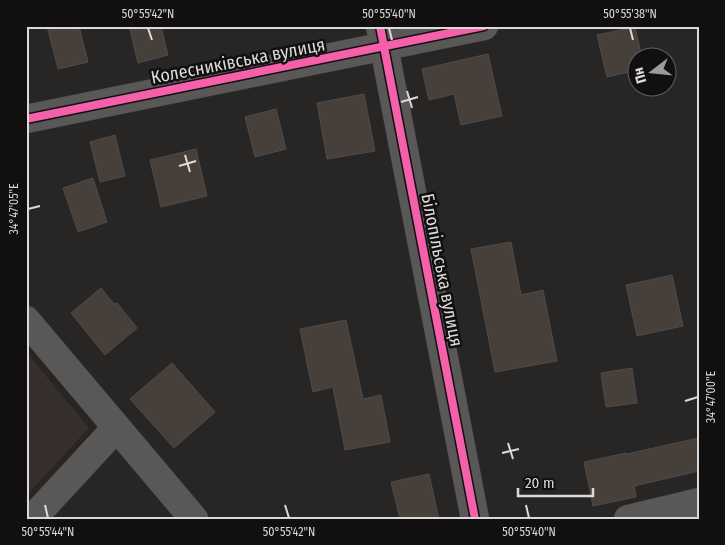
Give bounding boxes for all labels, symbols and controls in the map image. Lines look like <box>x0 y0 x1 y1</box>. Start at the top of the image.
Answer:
text: 50°55'42"N <box>122 7 174 21</box>
text: 50°55'40"N <box>362 7 416 21</box>
text: 50°55'38"N <box>603 7 657 21</box>
street label: Колесниківська вулиця <box>149 33 327 89</box>
north arrow <box>628 48 678 98</box>
text: Пн <box>630 65 650 85</box>
text: 34°47'05"E <box>7 183 21 235</box>
street label: Білопільська вулиця <box>416 192 468 348</box>
text: 34°47'00"E <box>704 371 718 423</box>
scale bar <box>518 465 592 497</box>
text: 20 m <box>525 474 555 492</box>
text: 50°55'44"N <box>22 525 74 539</box>
text: 50°55'42"N <box>263 525 315 539</box>
text: 50°55'40"N <box>502 525 556 539</box>

